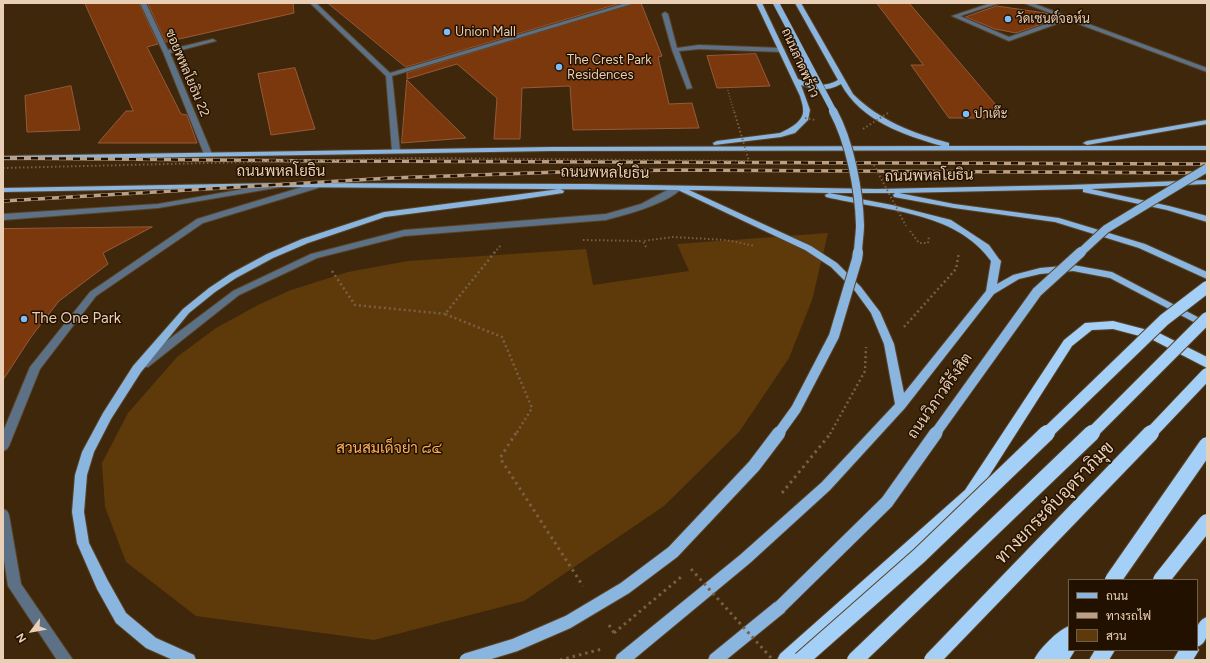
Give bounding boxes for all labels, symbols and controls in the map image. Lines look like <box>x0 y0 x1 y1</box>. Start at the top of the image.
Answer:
place label: วัดเซนต์จอห์น <box>1016 11 1090 27</box>
marker: วัดเซนต์จอห์น <box>1003 14 1013 24</box>
place label: Union Mall <box>455 24 516 40</box>
street label: ถนนลาดพร้าว <box>778 26 822 100</box>
street label: ซอยพหลโยธิน 22 <box>162 27 212 119</box>
marker: Union Mall <box>442 27 452 37</box>
place label: The Crest Park Residences <box>567 52 652 83</box>
marker: The Crest Park Residences <box>554 62 564 72</box>
place label: ปาเต๊ะ <box>974 106 1008 122</box>
marker: ปาเต๊ะ <box>961 109 971 119</box>
street label: ถนนพหลโยธิน <box>237 163 325 181</box>
street label: ถนนพหลโยธิน <box>560 163 650 183</box>
street label: ถนนพหลโยธิน <box>884 166 974 186</box>
place label: The One Park <box>32 310 121 328</box>
marker: The One Park <box>19 314 29 324</box>
street label: ถนนวิภาวดีรังสิต <box>904 350 976 442</box>
street label: ทางยกระดับอุตราภิมุข <box>991 437 1119 569</box>
park label: สวนสมเด็จย่า ๘๔ <box>336 440 442 458</box>
legend <box>1068 579 1198 651</box>
text: ถนน <box>1106 589 1128 603</box>
text: ทางรถไฟ <box>1106 609 1151 623</box>
north arrow <box>12 611 52 651</box>
text: สวน <box>1106 629 1127 643</box>
text: N <box>14 631 29 645</box>

